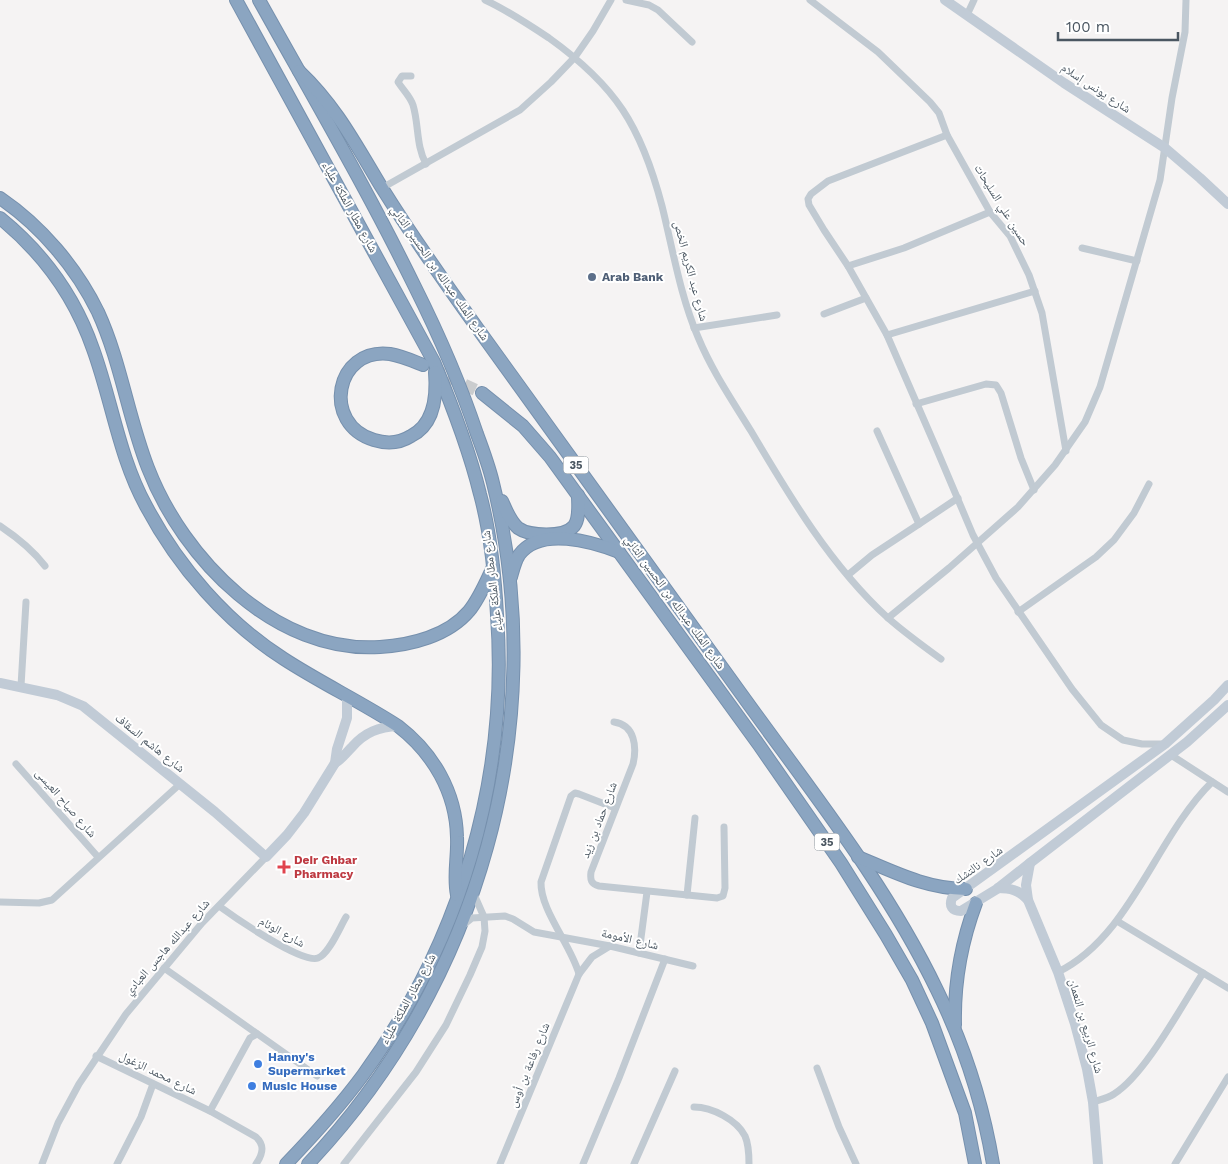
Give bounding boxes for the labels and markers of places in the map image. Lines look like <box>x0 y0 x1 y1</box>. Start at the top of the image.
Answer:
place label: Arab Bank <box>602 270 664 284</box>
marker: Arab Bank <box>586 271 598 283</box>
place label: Deir Ghbar Pharmacy <box>294 853 358 881</box>
marker: Deir Ghbar Pharmacy <box>278 861 290 873</box>
place label: Hanny's Supermarket <box>268 1050 346 1078</box>
marker: Hanny's Supermarket <box>252 1058 264 1070</box>
place label: Music House <box>262 1079 337 1093</box>
marker: Music House <box>246 1080 258 1092</box>

